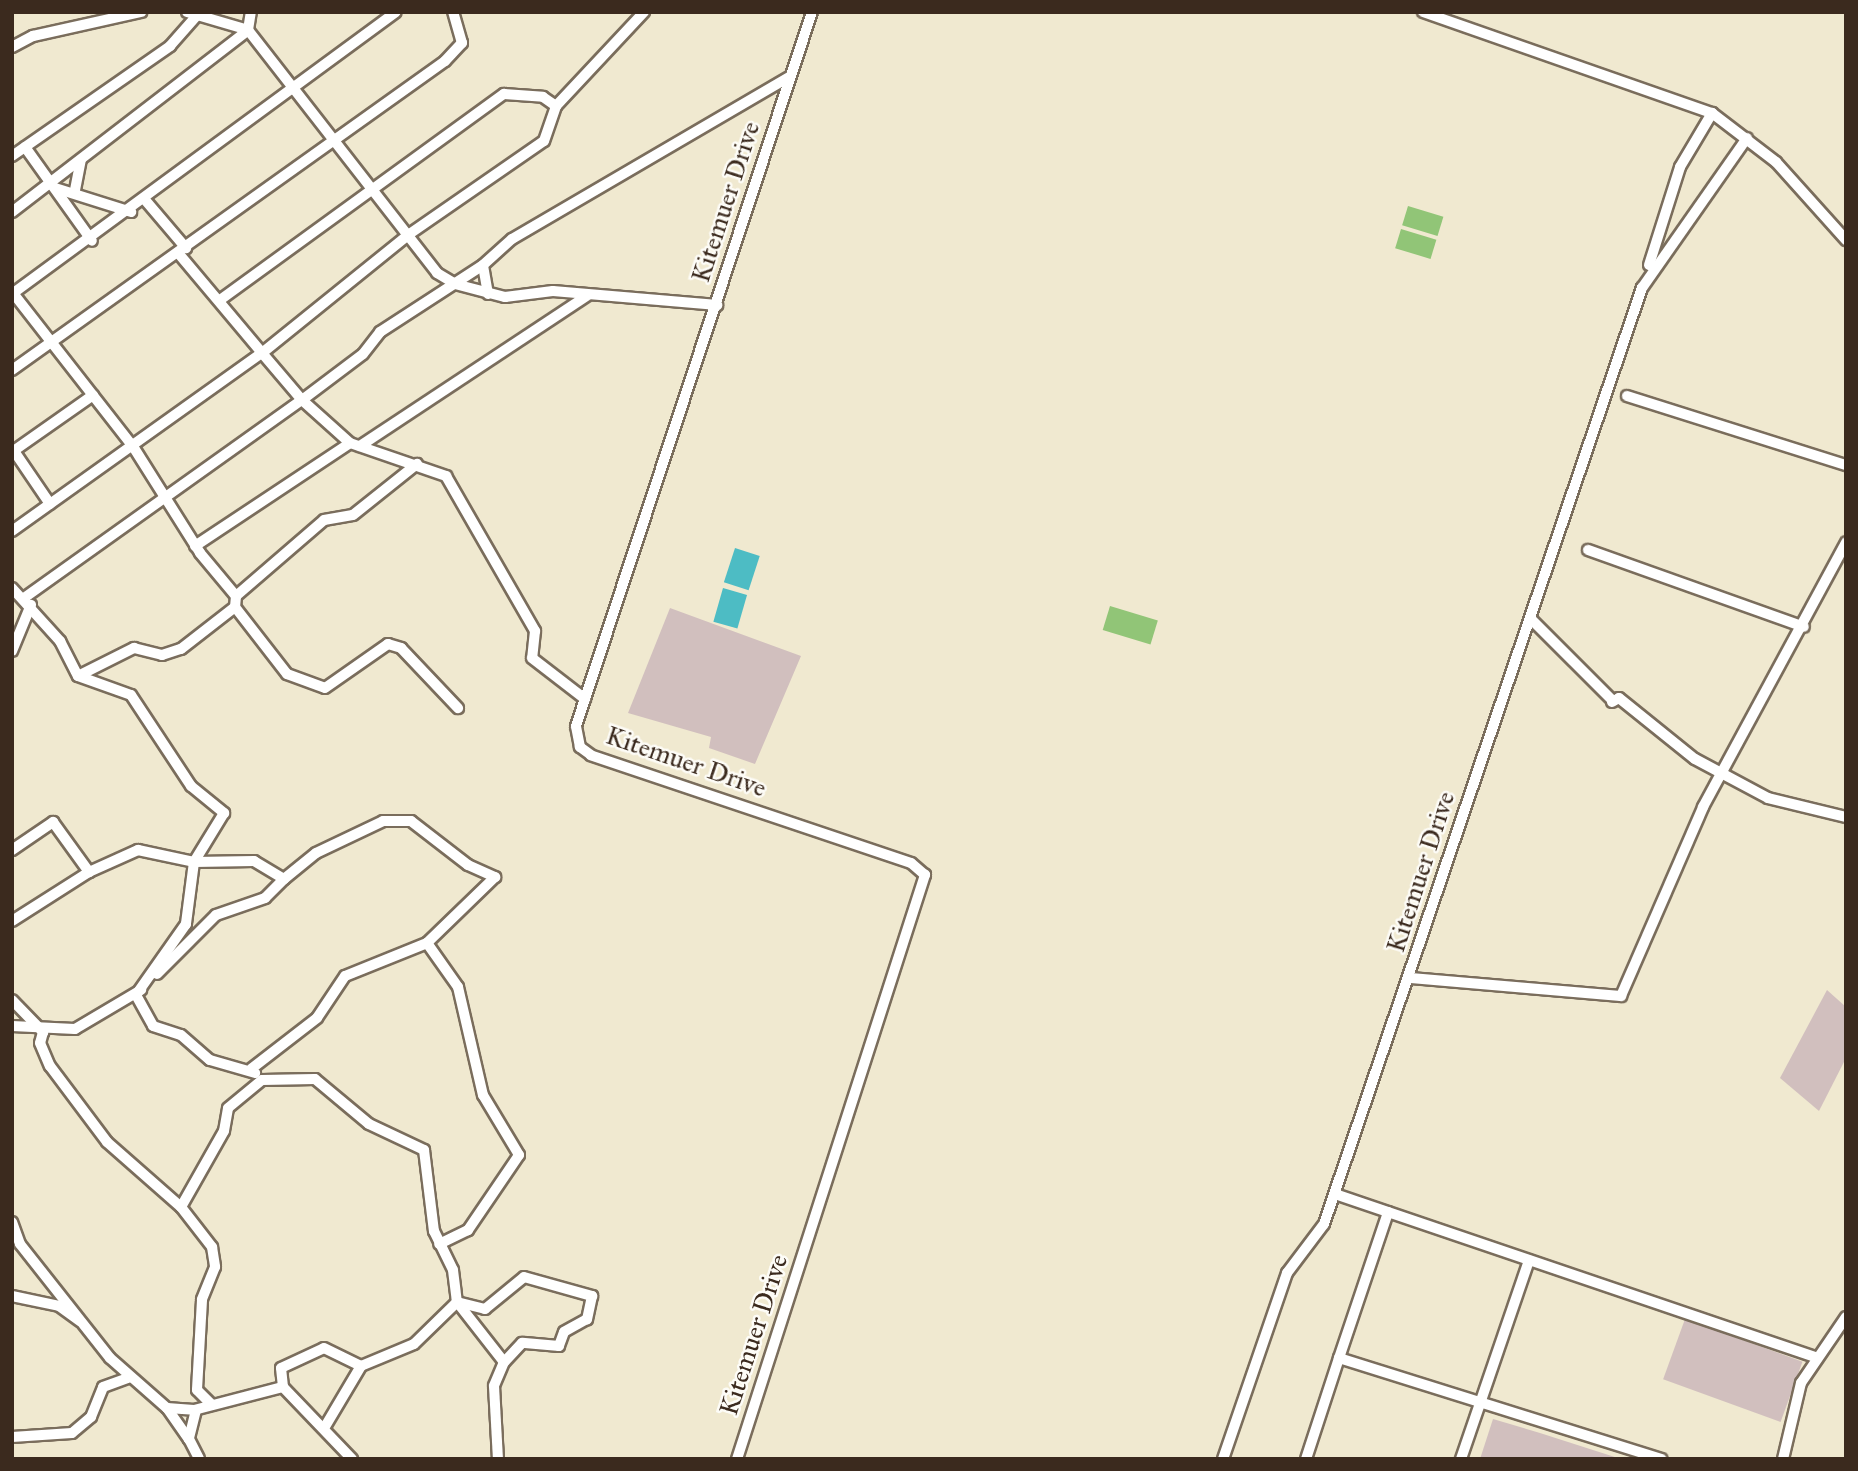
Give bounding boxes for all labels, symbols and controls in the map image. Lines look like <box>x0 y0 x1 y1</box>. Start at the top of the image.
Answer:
street label: Kitemuer Drive <box>685 118 767 286</box>
street label: Kitemuer Drive <box>602 720 770 804</box>
street label: Kitemuer Drive <box>1380 788 1462 956</box>
street label: Kitemuer Drive <box>713 1251 795 1419</box>

